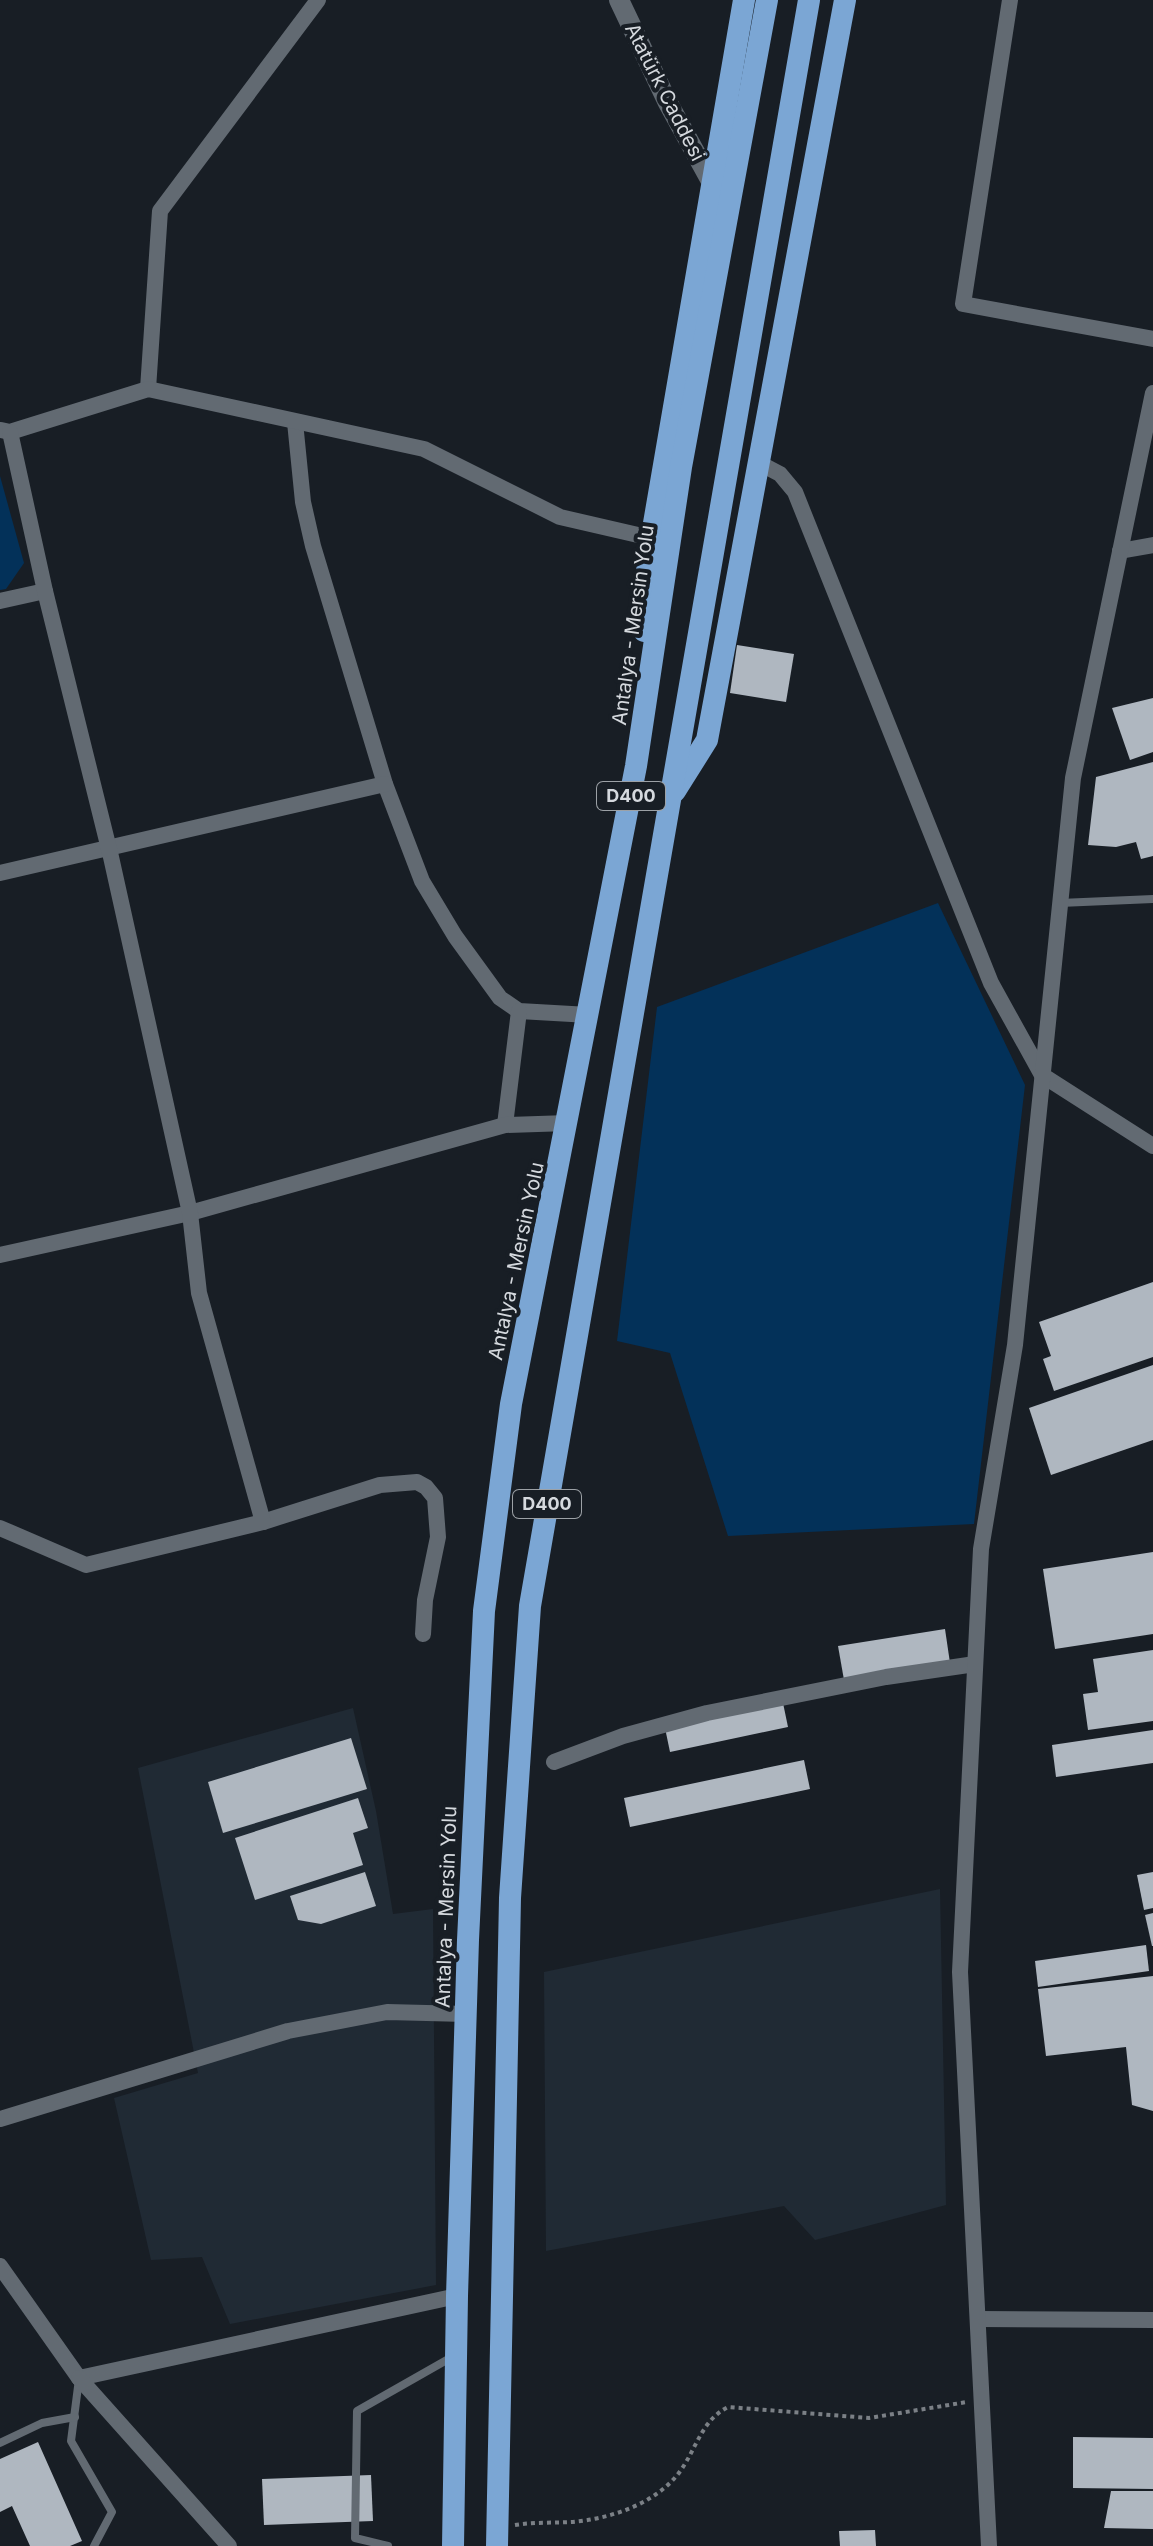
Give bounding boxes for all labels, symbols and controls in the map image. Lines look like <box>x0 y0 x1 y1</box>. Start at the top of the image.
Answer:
street label: Atatürk Caddesi <box>620 19 710 165</box>
street label: Antalya - Mersin Yolu <box>607 523 659 727</box>
road number: D400 <box>597 782 665 810</box>
street label: Antalya - Mersin Yolu <box>483 1160 549 1362</box>
road number: D400 <box>513 1490 581 1518</box>
street label: Antalya - Mersin Yolu <box>430 1806 462 2008</box>

